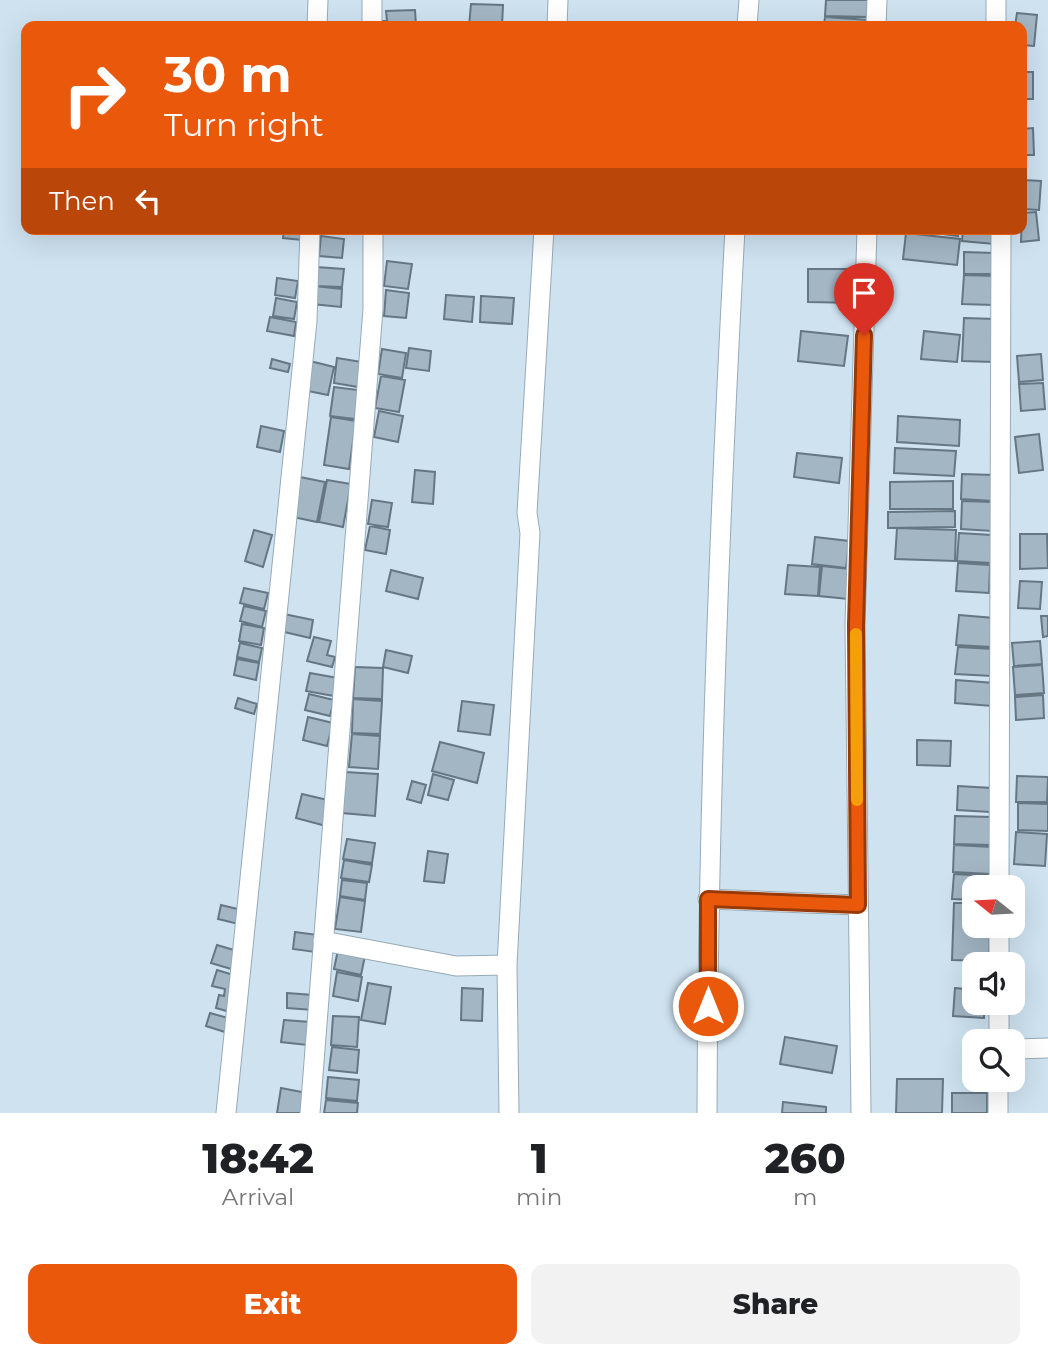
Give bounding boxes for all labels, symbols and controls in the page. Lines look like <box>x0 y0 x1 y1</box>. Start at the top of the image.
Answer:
text: 30 m <box>164 45 292 104</box>
icon: right <box>49 49 140 140</box>
text: Turn right <box>164 105 324 144</box>
icon: left <box>129 182 167 220</box>
text: Then <box>49 185 115 217</box>
pin <box>834 263 894 335</box>
icon: arrive <box>845 274 883 312</box>
north arrow <box>962 875 1026 938</box>
map controls <box>962 875 1025 1092</box>
button: sound <box>962 952 1025 1015</box>
position arrow <box>671 969 745 1043</box>
button: search <box>962 1029 1025 1092</box>
text: 18:42 <box>202 1132 314 1184</box>
text: 1 <box>531 1132 548 1184</box>
text: 260 <box>765 1132 846 1184</box>
text: Arrival <box>222 1183 294 1211</box>
text: min <box>516 1183 562 1211</box>
text: m <box>793 1183 817 1211</box>
button: Exit <box>28 1264 517 1344</box>
button: Share <box>531 1264 1020 1344</box>

